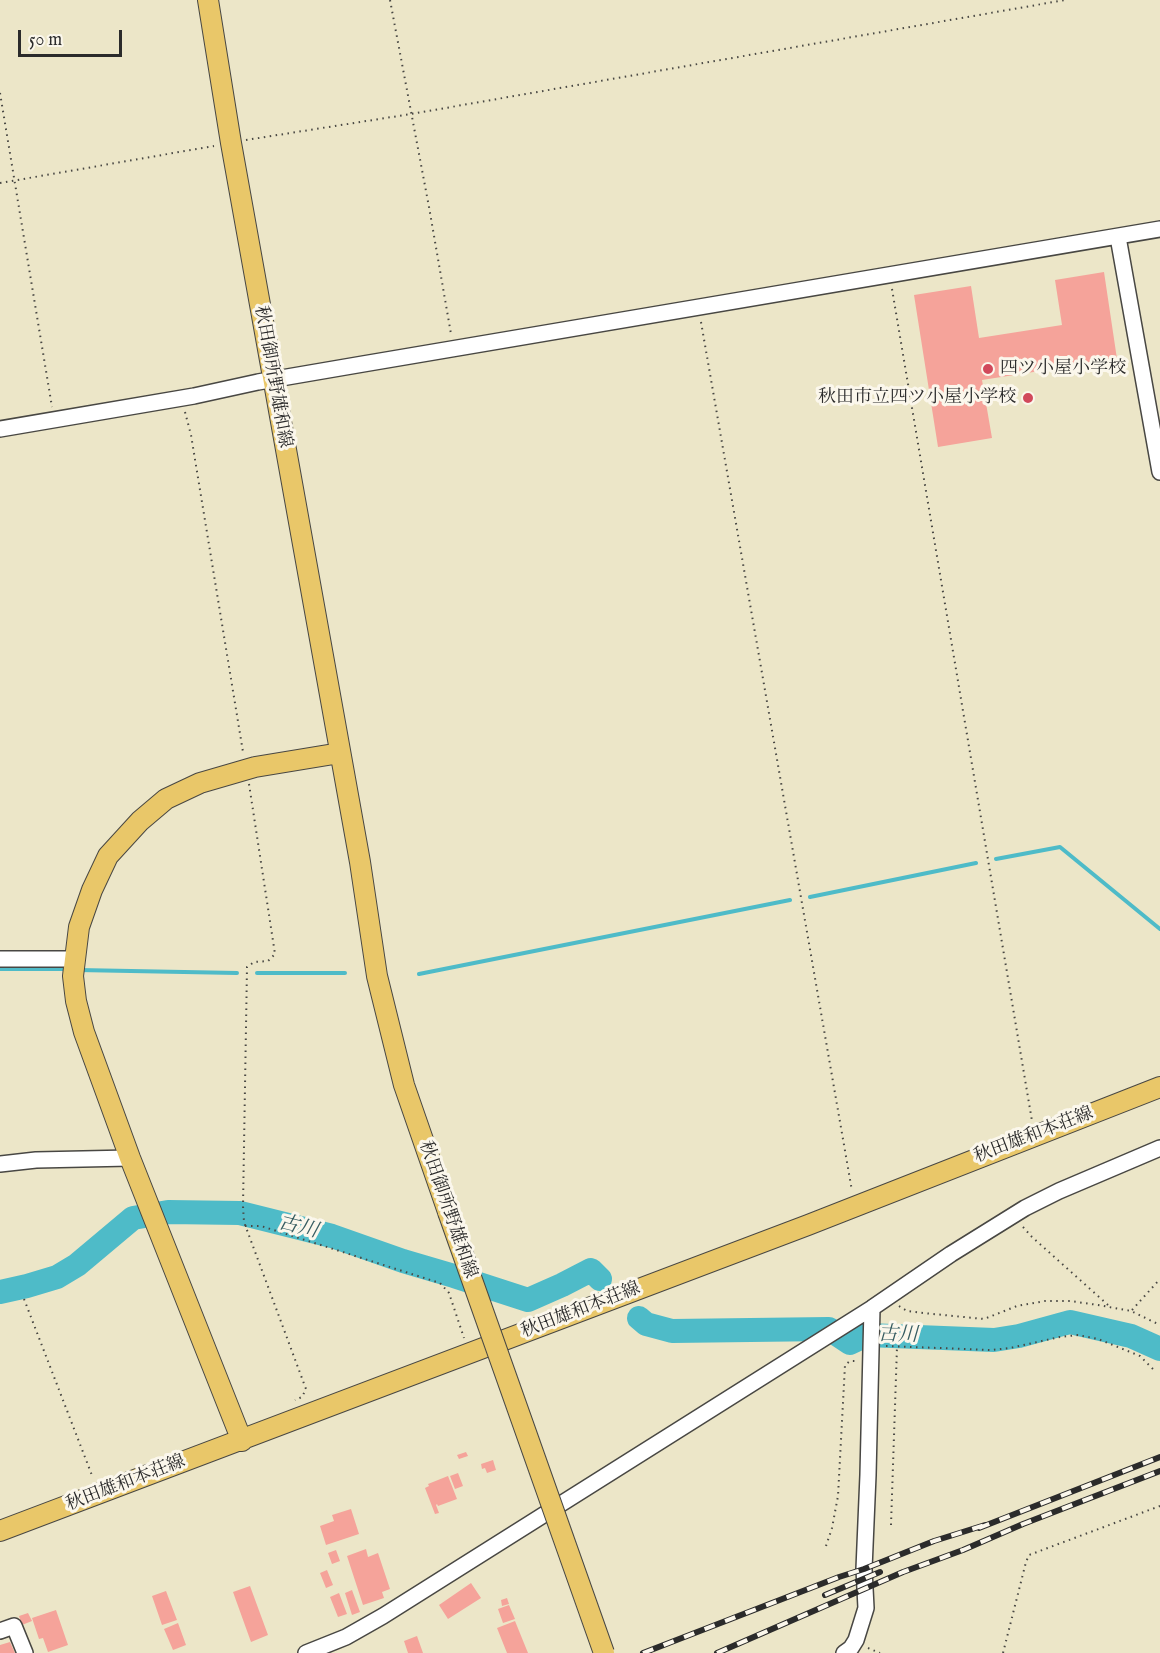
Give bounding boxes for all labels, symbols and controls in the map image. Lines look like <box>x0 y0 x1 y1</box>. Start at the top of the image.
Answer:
scale bar <box>21 18 124 56</box>
text: 50 m <box>29 29 62 52</box>
street label: 秋田御所野雄和線 <box>249 304 295 450</box>
place label: 四ツ小屋小学校 <box>1000 358 1126 380</box>
marker: 四ツ小屋小学校 <box>981 362 995 376</box>
place label: 秋田市立四ツ小屋小学校 <box>818 387 1016 409</box>
marker: 秋田市立四ツ小屋小学校 <box>1021 391 1035 405</box>
street label: 秋田雄和本荘線 <box>971 1103 1097 1169</box>
street label: 秋田御所野雄和線 <box>413 1138 481 1282</box>
water label: 古川 <box>276 1212 320 1244</box>
street label: 秋田雄和本荘線 <box>518 1278 644 1344</box>
water label: 古川 <box>878 1323 918 1349</box>
street label: 秋田雄和本荘線 <box>63 1451 189 1517</box>

